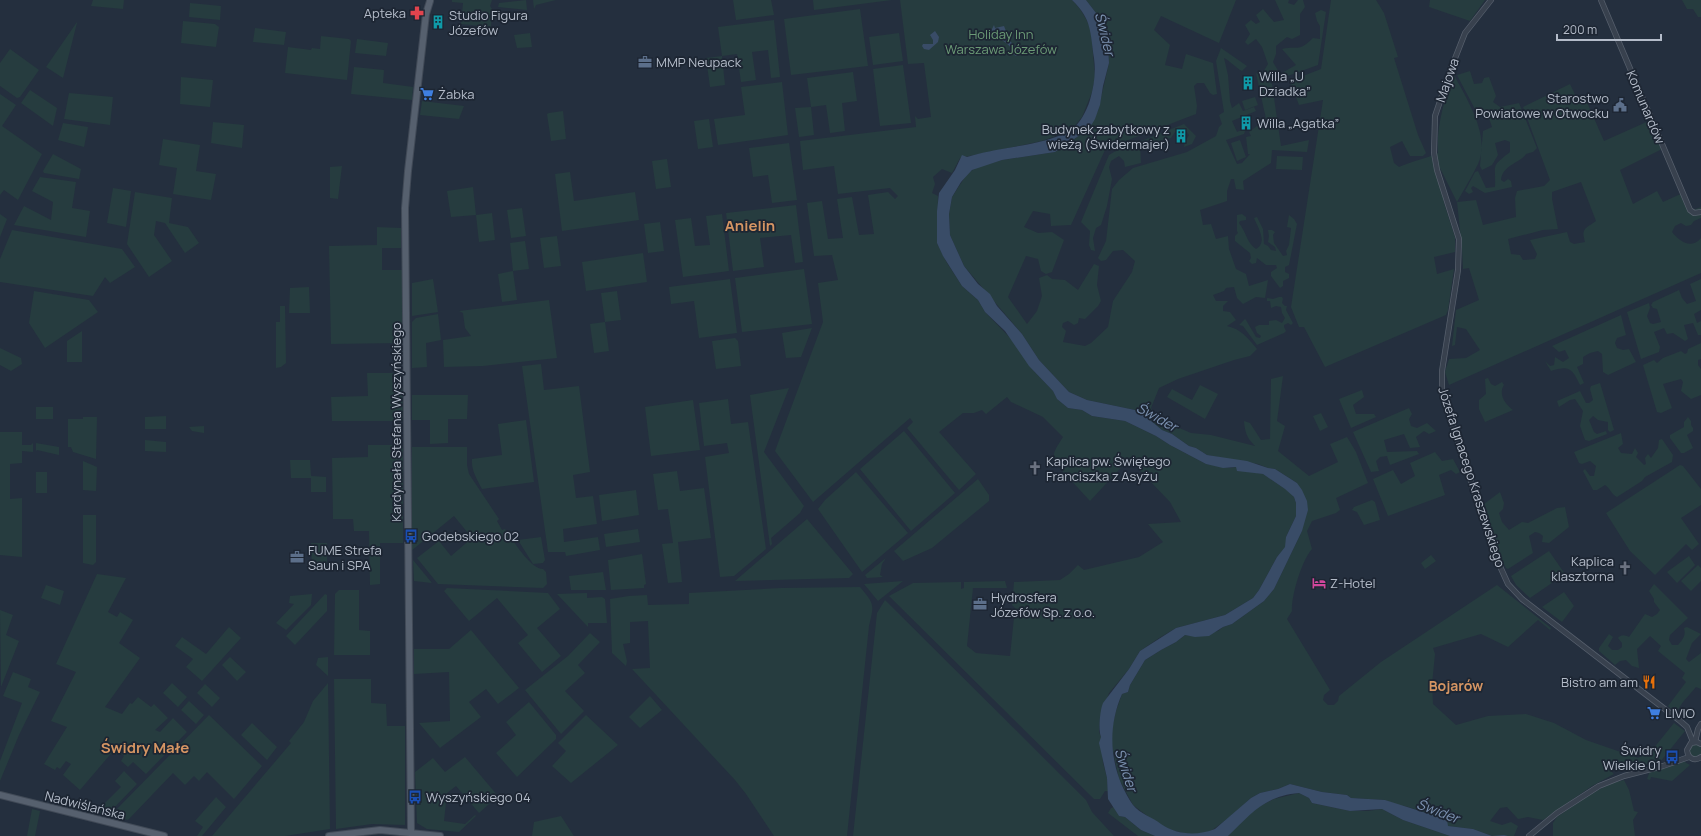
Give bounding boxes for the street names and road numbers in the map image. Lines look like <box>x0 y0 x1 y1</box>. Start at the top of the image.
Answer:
street label: Majowa <box>1431 55 1463 105</box>
street label: Komunardów <box>1622 67 1670 147</box>
street label: Kardynała Stefana Wyszyńskiego <box>387 322 405 522</box>
street label: Józefa Ignacego Kraszewskiego <box>1434 384 1510 570</box>
street label: Nadwiślańska <box>43 786 127 824</box>

